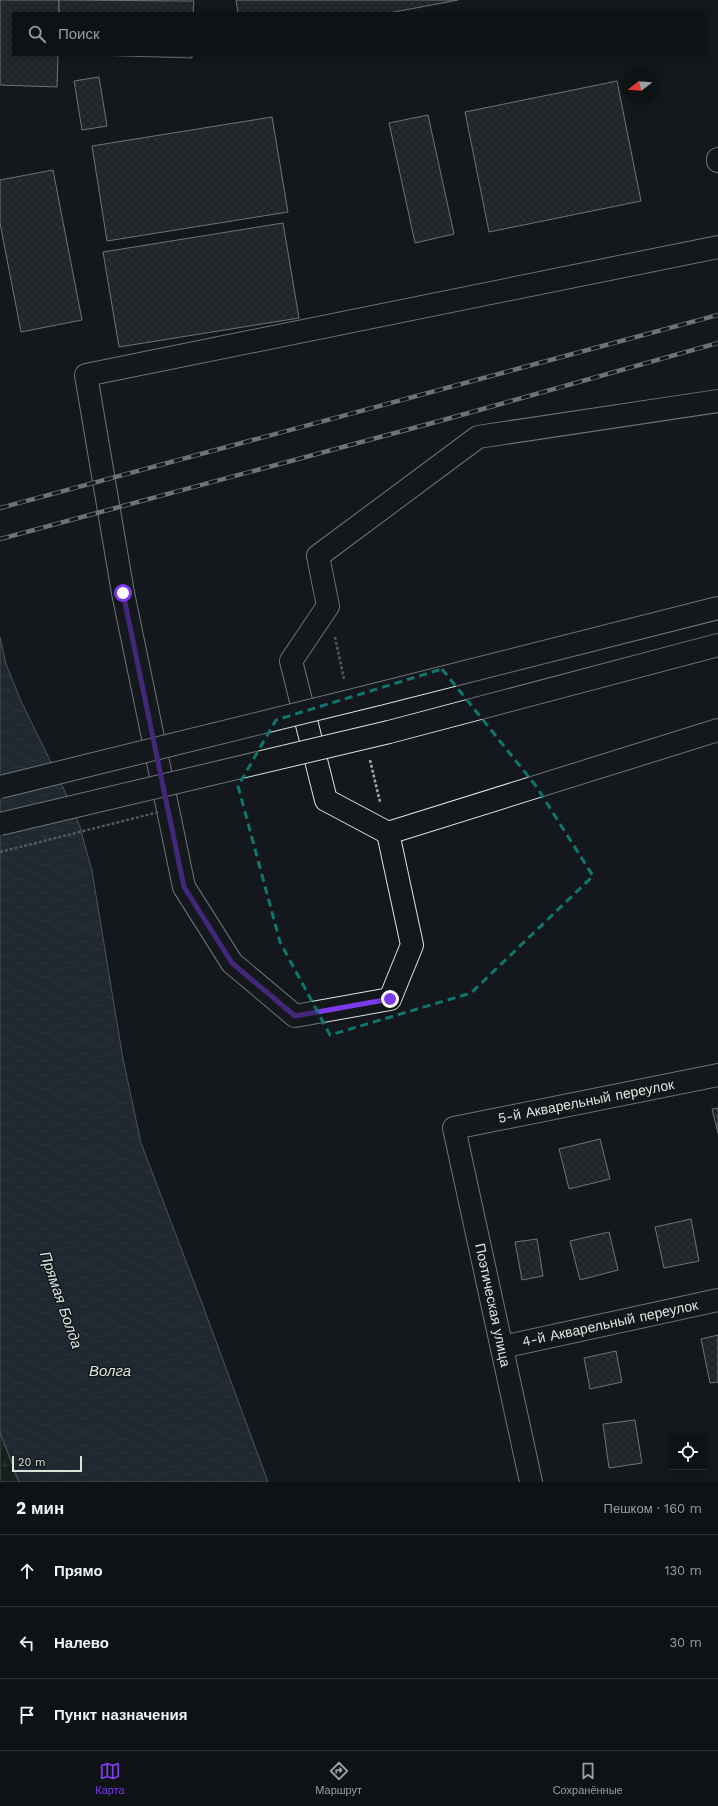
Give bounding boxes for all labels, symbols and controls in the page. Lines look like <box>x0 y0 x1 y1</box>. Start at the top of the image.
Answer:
search box <box>12 12 706 56</box>
icon: search <box>26 23 48 45</box>
text: Поиск <box>58 25 100 43</box>
north arrow <box>622 68 658 104</box>
route start <box>114 584 132 602</box>
route end <box>381 990 399 1008</box>
street label: 5-й Акварельный переулок <box>497 1076 676 1126</box>
street label: Поэтическая улица <box>472 1242 514 1369</box>
water label: Прямая Болда <box>36 1249 86 1351</box>
street label: 4-й Акварельный переулок <box>521 1296 700 1349</box>
water label: Волга <box>89 1362 131 1380</box>
map controls <box>670 1434 706 1470</box>
button: locate <box>670 1434 706 1470</box>
scale bar <box>12 1454 82 1473</box>
text: 20 m <box>18 1456 46 1469</box>
text: 2 мин <box>16 1498 64 1518</box>
text: Пешком · 160 m <box>604 1501 702 1516</box>
icon: ahead <box>16 1560 38 1582</box>
text: Прямо <box>54 1562 103 1580</box>
text: 130 m <box>664 1563 702 1578</box>
icon: left <box>16 1632 38 1654</box>
text: Налево <box>54 1634 109 1652</box>
text: 30 m <box>670 1635 702 1650</box>
icon: arrive <box>16 1704 38 1726</box>
text: Пункт назначения <box>54 1706 187 1724</box>
tab: Карта <box>95 1760 125 1797</box>
tab: Маршрут <box>315 1760 362 1797</box>
tab: Сохранённые <box>553 1760 623 1797</box>

